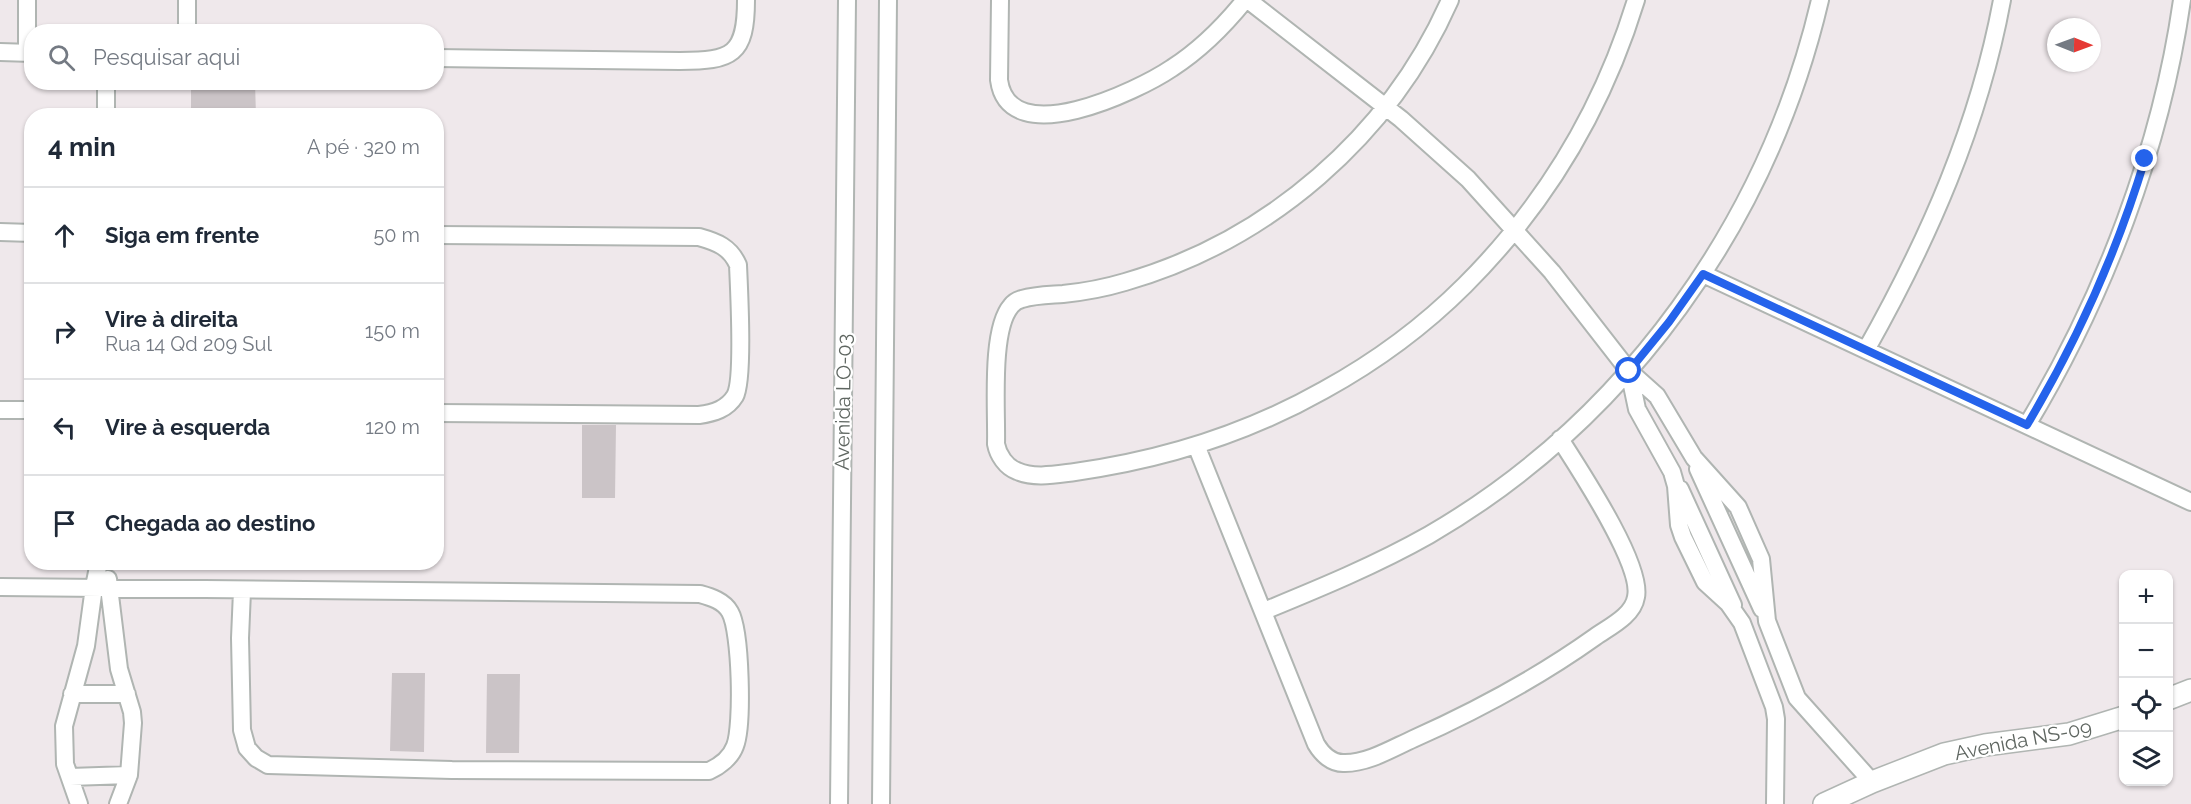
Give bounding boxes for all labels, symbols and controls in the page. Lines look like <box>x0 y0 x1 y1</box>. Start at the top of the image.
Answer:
north arrow <box>2047 18 2101 72</box>
search box <box>24 24 444 90</box>
icon: search <box>45 41 78 74</box>
text: Pesquisar aqui <box>93 44 240 70</box>
text: 4 min <box>48 132 116 162</box>
text: A pé · 320 m <box>307 135 420 159</box>
route end <box>2131 145 2157 171</box>
icon: ahead <box>48 219 81 252</box>
text: Siga em frente <box>105 222 259 248</box>
text: 50 m <box>373 223 420 247</box>
text: Vire à direita <box>105 306 238 332</box>
icon: right <box>48 315 81 348</box>
text: 150 m <box>365 319 420 343</box>
text: Rua 14 Qd 209 Sul <box>105 332 272 356</box>
street label: Avenida LO-03 <box>830 333 856 471</box>
route start <box>1615 357 1641 383</box>
icon: left <box>48 411 81 444</box>
text: Vire à esquerda <box>105 414 270 440</box>
text: 120 m <box>365 415 420 439</box>
icon: arrive <box>48 507 81 540</box>
text: Chegada ao destino <box>105 510 315 536</box>
map controls <box>2119 570 2173 786</box>
button: + <box>2119 570 2173 624</box>
button: − <box>2119 624 2173 678</box>
button: locate <box>2119 678 2173 732</box>
street label: Avenida NS-09 <box>1952 715 2094 765</box>
button: layers <box>2119 732 2173 786</box>

